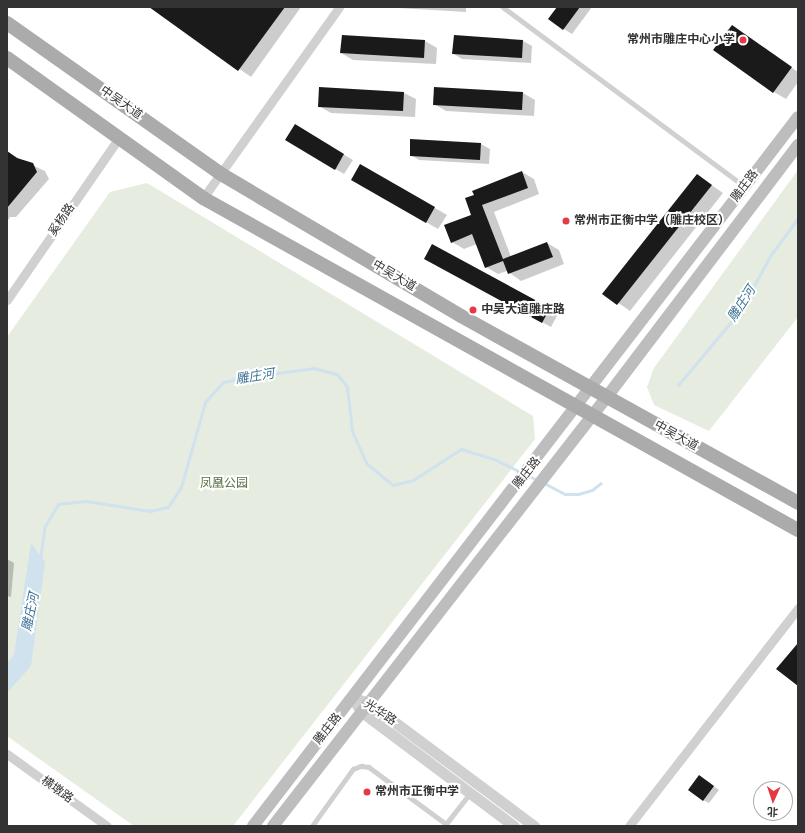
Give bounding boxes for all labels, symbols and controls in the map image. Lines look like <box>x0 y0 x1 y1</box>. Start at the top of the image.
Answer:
place label: 常州市雕庄中心小学 <box>627 33 735 47</box>
marker: 常州市雕庄中心小学 <box>738 35 748 45</box>
street label: 中吴大道 <box>97 83 145 123</box>
street label: 雕庄路 <box>728 167 762 205</box>
street label: 奚杨路 <box>46 201 78 239</box>
place label: 常州市正衡中学（雕庄校区） <box>574 214 730 228</box>
marker: 常州市正衡中学（雕庄校区） <box>561 216 571 226</box>
street label: 中吴大道 <box>370 257 418 295</box>
water label: 雕庄河 <box>725 283 759 325</box>
place label: 中吴大道雕庄路 <box>481 303 565 317</box>
marker: 中吴大道雕庄路 <box>468 305 478 315</box>
water label: 雕庄河 <box>235 366 275 388</box>
street label: 中吴大道 <box>652 418 700 454</box>
street label: 雕庄路 <box>510 454 544 492</box>
park label: 凤凰公园 <box>200 477 248 491</box>
water label: 雕庄河 <box>19 591 43 633</box>
street label: 光华路 <box>361 697 399 729</box>
street label: 雕庄路 <box>311 710 345 748</box>
street label: 横墩路 <box>38 774 76 806</box>
north arrow <box>753 781 793 821</box>
place label: 常州市正衡中学 <box>375 785 459 799</box>
marker: 常州市正衡中学 <box>362 787 372 797</box>
text: 北 <box>767 805 778 819</box>

